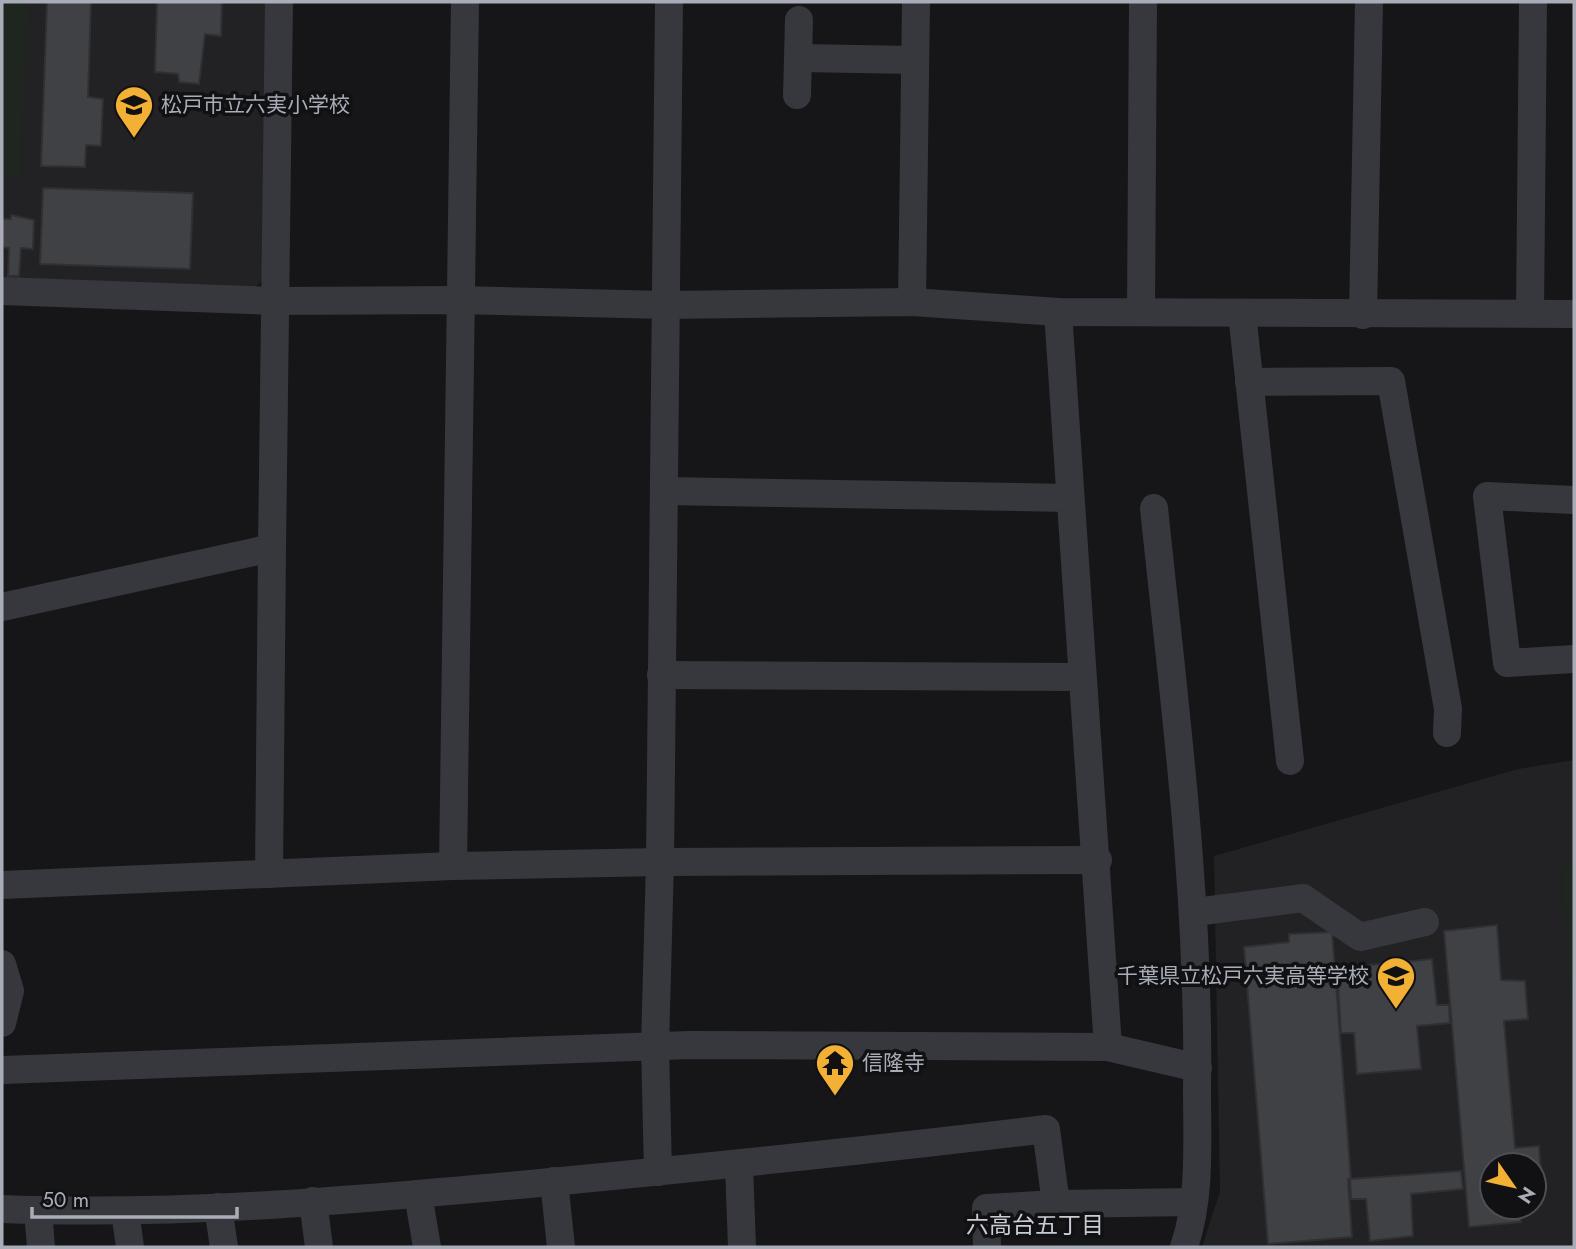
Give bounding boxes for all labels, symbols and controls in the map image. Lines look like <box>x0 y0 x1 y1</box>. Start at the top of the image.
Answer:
school or university icon: 松戸市立六実小学校 <box>113 84 155 139</box>
place label: 松戸市立六実小学校 <box>161 90 350 120</box>
school or university icon: 千葉県立松戸六実高等学校 <box>1375 955 1417 1010</box>
place label: 千葉県立松戸六実高等学校 <box>1117 961 1369 991</box>
temple icon: 信隆寺 <box>814 1042 856 1097</box>
place label: 信隆寺 <box>862 1048 925 1078</box>
north arrow <box>1478 1151 1548 1221</box>
scale bar <box>32 1176 236 1220</box>
text: N <box>1511 1181 1542 1209</box>
text: 50 m <box>42 1185 89 1215</box>
district label: 六高台五丁目 <box>966 1208 1104 1242</box>

